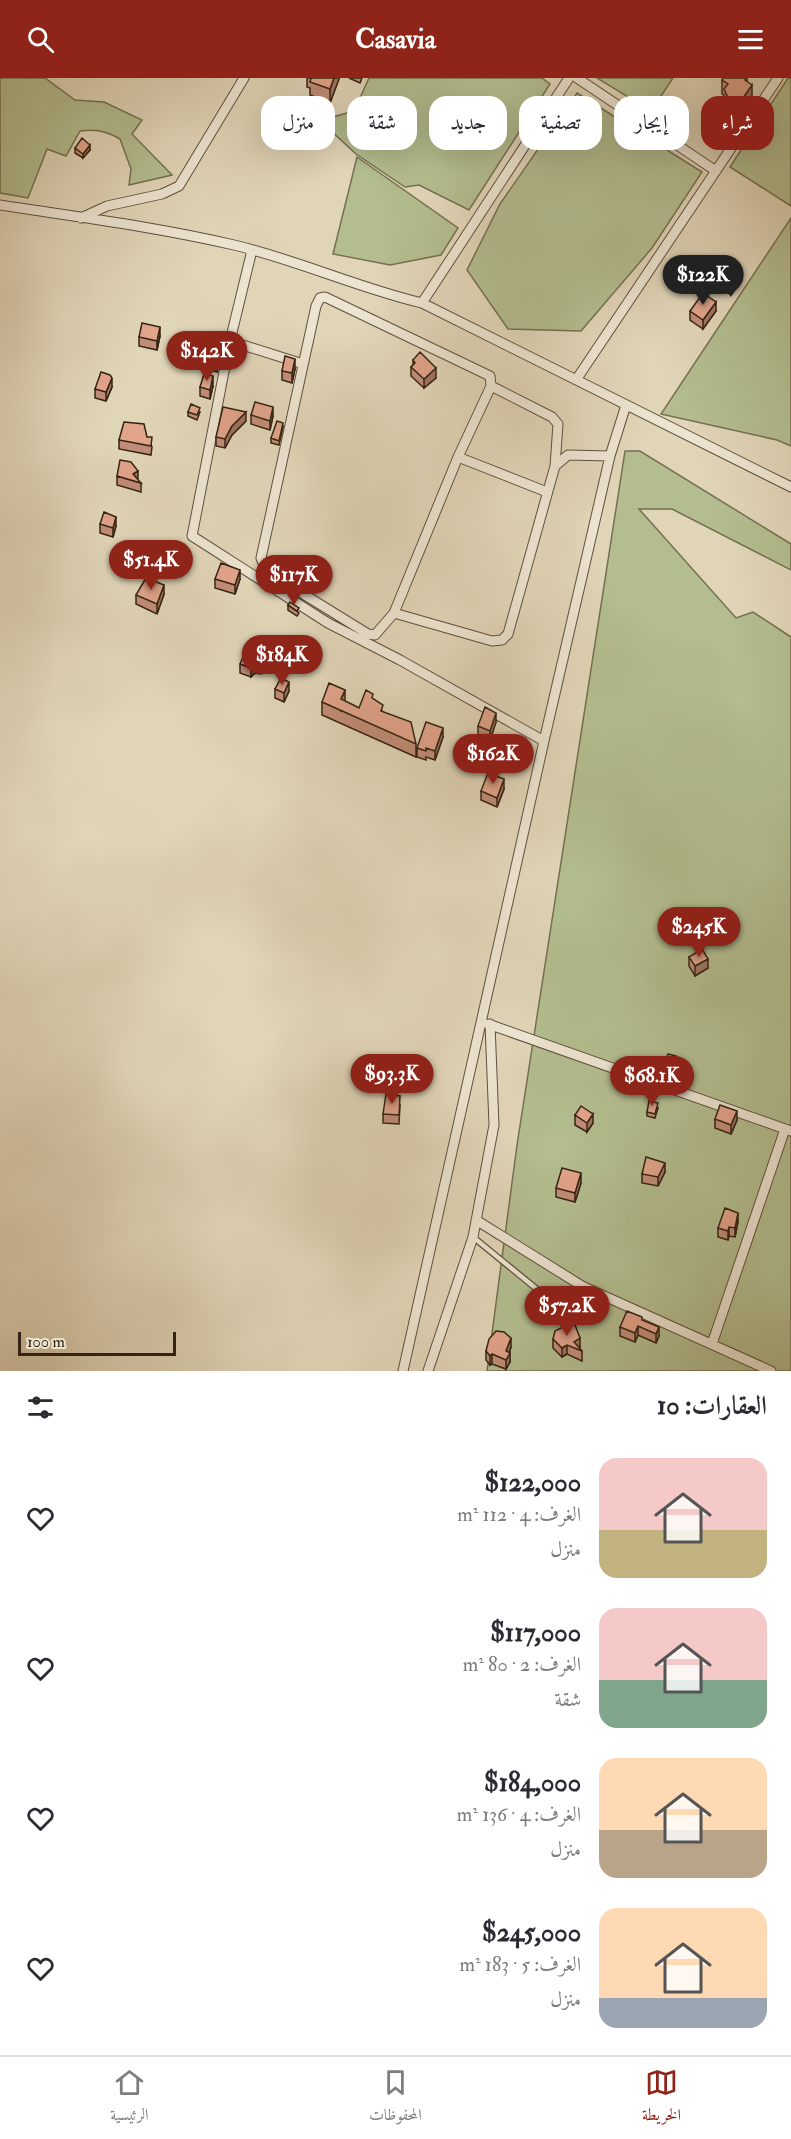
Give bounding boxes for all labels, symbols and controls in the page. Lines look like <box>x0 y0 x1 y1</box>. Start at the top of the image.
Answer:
icon: search <box>24 23 57 56</box>
text: Casavia <box>355 23 436 56</box>
icon: menu <box>734 23 767 56</box>
chip: منزل <box>261 96 335 150</box>
chip: شقة <box>347 96 417 150</box>
chip: جديد <box>429 96 507 150</box>
chip: تصفية <box>519 96 602 150</box>
chip: إيجار <box>614 96 689 150</box>
chip: شراء <box>701 96 774 150</box>
pin: $122K <box>661 255 745 306</box>
text: $122K <box>677 262 729 287</box>
pin: $142K <box>165 331 249 382</box>
text: $142K <box>180 338 234 363</box>
pin: $51.4K <box>102 540 200 591</box>
text: $51.4K <box>123 547 179 572</box>
pin: $117K <box>252 555 336 606</box>
text: $117K <box>270 562 318 587</box>
pin: $184K <box>240 635 324 686</box>
text: $184K <box>256 642 308 667</box>
pin: $162K <box>451 734 535 785</box>
text: $162K <box>467 741 519 766</box>
pin: $245K <box>657 907 741 958</box>
text: $245K <box>671 914 727 939</box>
pin: $93.3K <box>343 1054 441 1105</box>
pin: $68.1K <box>603 1056 701 1107</box>
text: $93.3K <box>365 1061 419 1086</box>
text: $68.1K <box>624 1063 680 1088</box>
pin: $57.2K <box>518 1286 616 1337</box>
text: $57.2K <box>539 1293 595 1318</box>
scale bar <box>18 1329 176 1356</box>
text: 100 m <box>27 1332 65 1352</box>
text: العقارات: 10 <box>657 1390 767 1422</box>
icon: filters <box>24 1391 57 1424</box>
text: $122,000 <box>484 1467 581 1499</box>
icon: home <box>647 1482 719 1554</box>
icon: heart <box>24 1502 57 1535</box>
text: الغرف: 4 · 112 m² <box>457 1502 581 1527</box>
text: منزل <box>550 1537 581 1562</box>
text: $117,000 <box>490 1617 581 1649</box>
icon: home <box>647 1632 719 1704</box>
icon: heart <box>24 1652 57 1685</box>
text: الغرف: 2 · 80 m² <box>463 1652 581 1677</box>
text: شقة <box>555 1687 581 1712</box>
text: $184,000 <box>484 1767 581 1799</box>
icon: home <box>647 1782 719 1854</box>
icon: heart <box>24 1802 57 1835</box>
text: الغرف: 4 · 136 m² <box>457 1802 581 1827</box>
text: منزل <box>550 1837 581 1862</box>
text: $245,000 <box>482 1917 581 1949</box>
icon: home <box>647 1932 719 2004</box>
icon: heart <box>24 1952 57 1985</box>
text: الغرف: 5 · 183 m² <box>459 1952 581 1977</box>
text: منزل <box>550 1987 581 2012</box>
tab: الرئيسية <box>110 2066 149 2130</box>
tab: المحفوظات <box>369 2066 422 2130</box>
tab: الخريطة <box>642 2066 681 2130</box>

